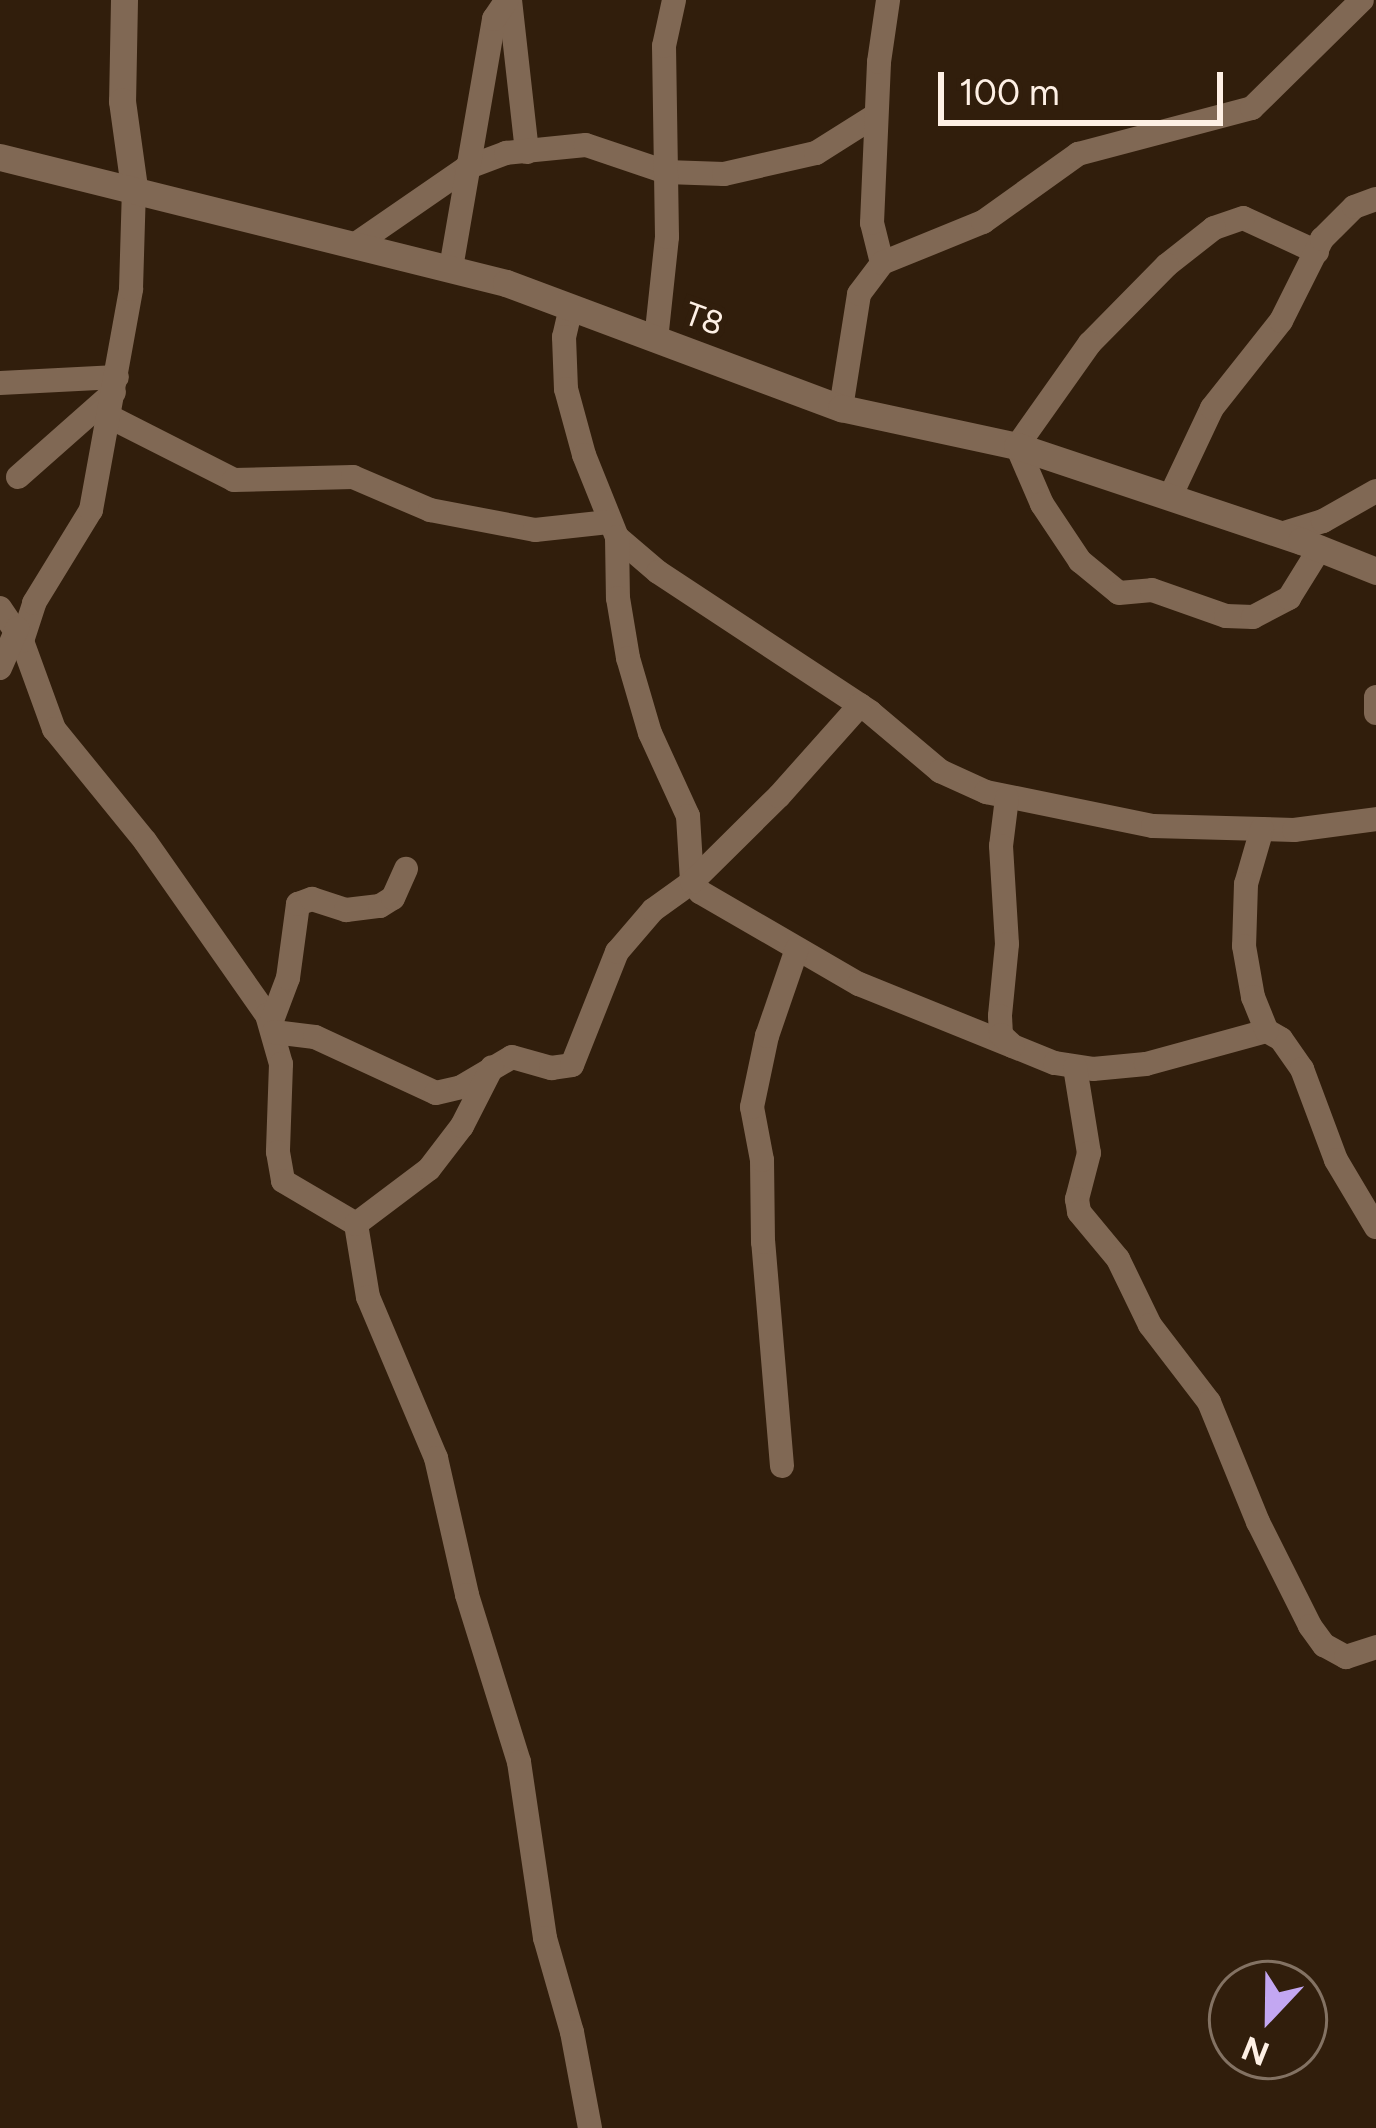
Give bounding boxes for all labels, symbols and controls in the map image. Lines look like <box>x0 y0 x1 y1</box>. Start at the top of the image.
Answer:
scale bar <box>944 48 1229 122</box>
text: 100 m <box>959 71 1060 114</box>
street label: T8 <box>679 294 729 344</box>
north arrow <box>1208 1960 1328 2080</box>
text: N <box>1236 2028 1275 2074</box>

